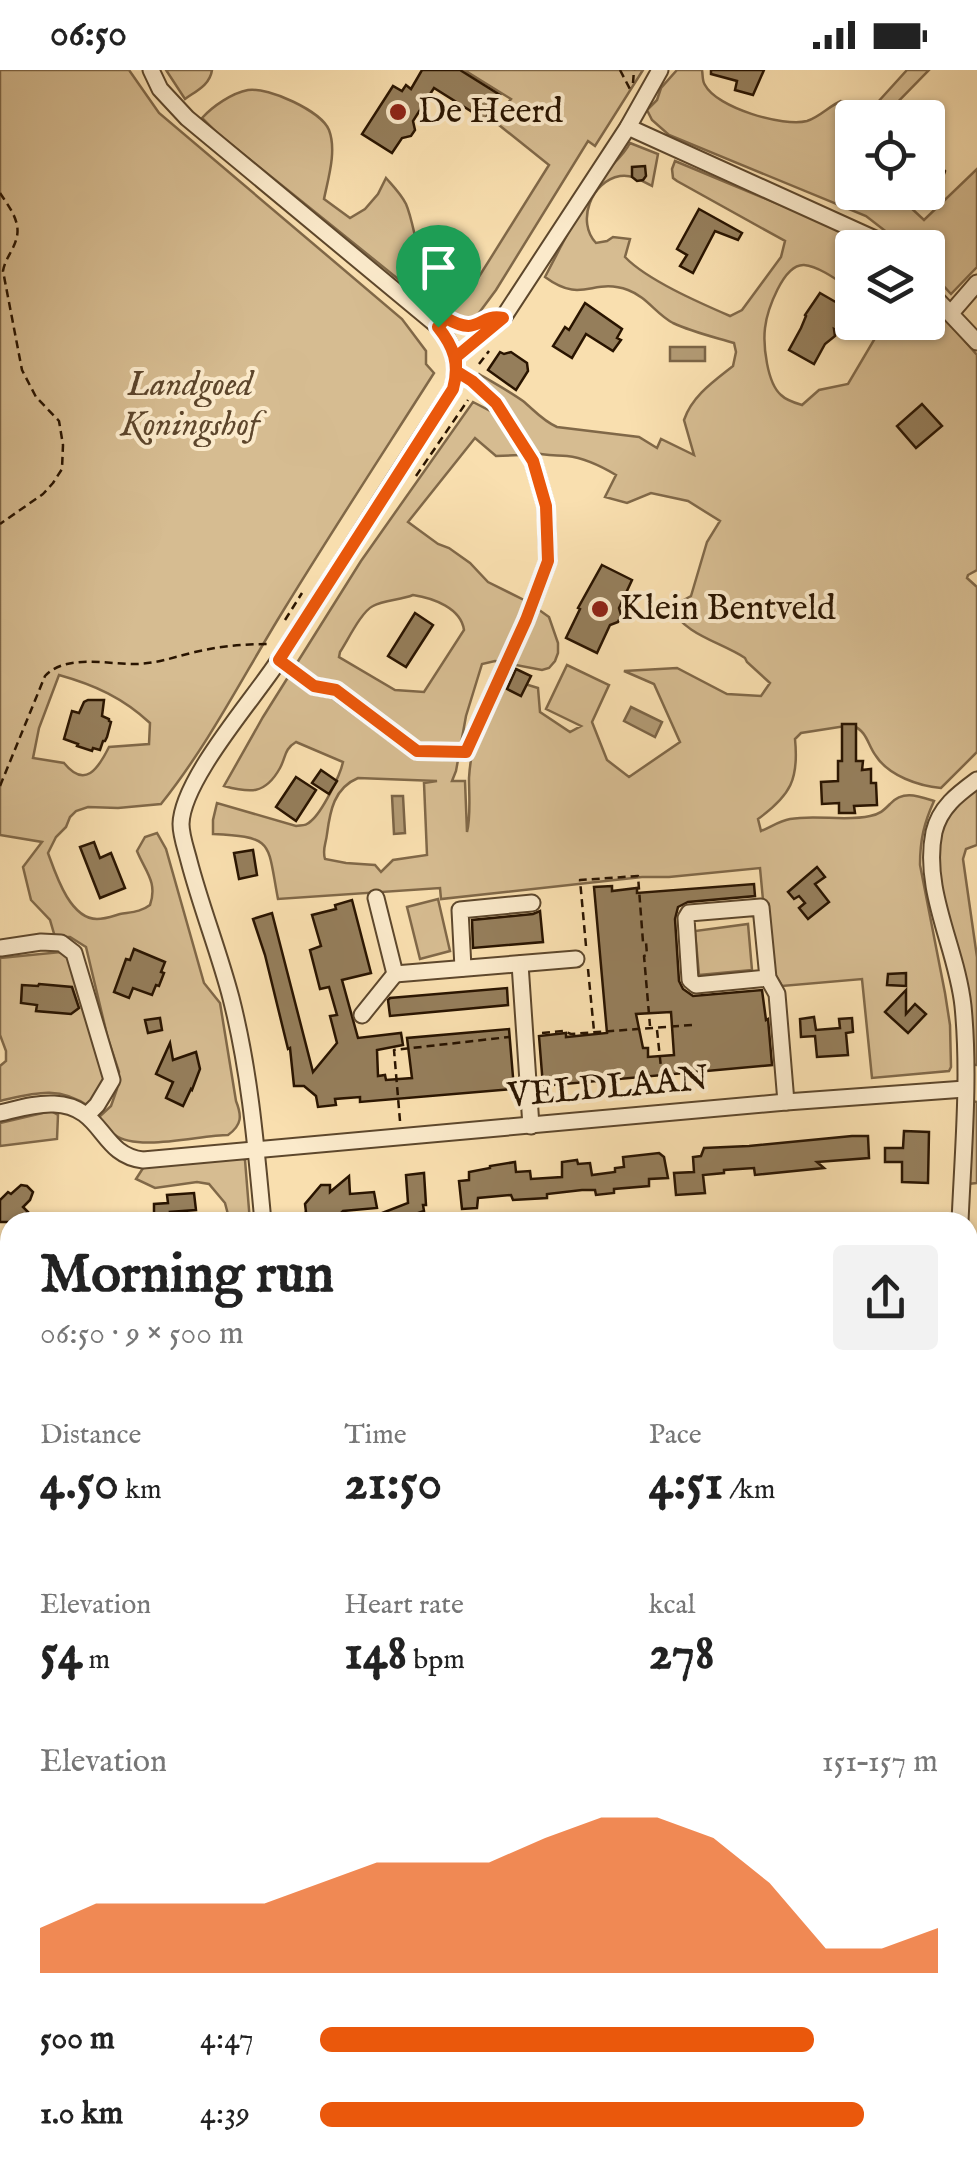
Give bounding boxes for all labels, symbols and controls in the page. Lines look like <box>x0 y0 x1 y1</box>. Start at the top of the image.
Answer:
text: 06:50 <box>50 11 127 59</box>
place label: De Heerd <box>418 90 563 135</box>
map controls <box>835 100 945 340</box>
button: locate <box>835 100 945 210</box>
marker: De Heerd <box>387 101 409 123</box>
pin <box>396 225 481 328</box>
button: layers <box>835 230 945 340</box>
icon: arrive <box>411 240 466 295</box>
park label: Landgoed Koningshof <box>118 363 267 448</box>
place label: Klein Bentveld <box>620 587 836 632</box>
marker: Klein Bentveld <box>589 598 611 620</box>
street label: VELDLAAN <box>504 1057 711 1119</box>
text: Morning run <box>40 1241 334 1311</box>
button: share <box>833 1245 938 1350</box>
text: 06:50 · 9 × 500 m <box>40 1314 244 1355</box>
text: Distance <box>40 1418 141 1453</box>
text: Time <box>344 1418 407 1453</box>
text: Pace <box>649 1418 702 1453</box>
text: 4.50 <box>40 1453 119 1516</box>
text: 21:50 <box>344 1453 442 1516</box>
text: 4:51 <box>649 1453 723 1516</box>
text: km <box>119 1473 162 1508</box>
text: /km <box>723 1473 775 1508</box>
text: Elevation <box>40 1588 151 1623</box>
text: Heart rate <box>344 1588 464 1623</box>
text: kcal <box>649 1588 695 1623</box>
text: 54 <box>40 1623 82 1686</box>
text: 148 <box>344 1623 407 1686</box>
text: 278 <box>649 1623 715 1686</box>
text: m <box>82 1643 110 1678</box>
text: bpm <box>407 1643 465 1678</box>
text: Elevation <box>40 1742 167 1783</box>
text: 151–157 m <box>822 1742 938 1783</box>
text: 500 m <box>40 2019 115 2060</box>
text: 4:47 <box>200 2019 254 2060</box>
text: 1.0 km <box>40 2094 123 2135</box>
text: 4:39 <box>200 2094 250 2135</box>

